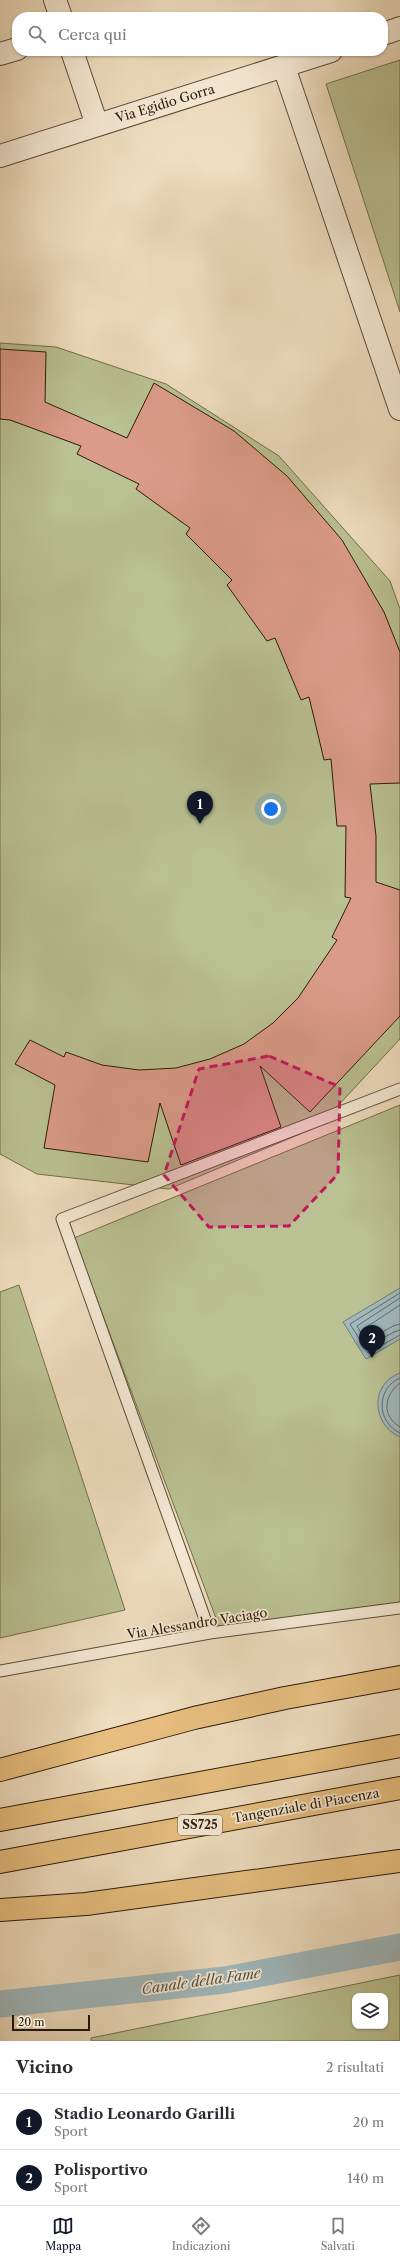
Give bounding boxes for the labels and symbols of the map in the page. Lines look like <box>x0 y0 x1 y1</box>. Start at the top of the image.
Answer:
street label: Via Egidio Gorra <box>113 80 217 126</box>
pin: 1 <box>187 791 213 824</box>
your location <box>261 799 281 819</box>
pin: 2 <box>359 1325 385 1358</box>
street label: Via Alessandro Vaciago <box>125 1604 268 1642</box>
street label: Tangenziale di Piacenza <box>232 1784 381 1826</box>
road number: SS725 <box>178 1815 222 1835</box>
water label: Canale della Fame <box>140 1964 263 1998</box>
scale bar <box>12 2013 90 2032</box>

